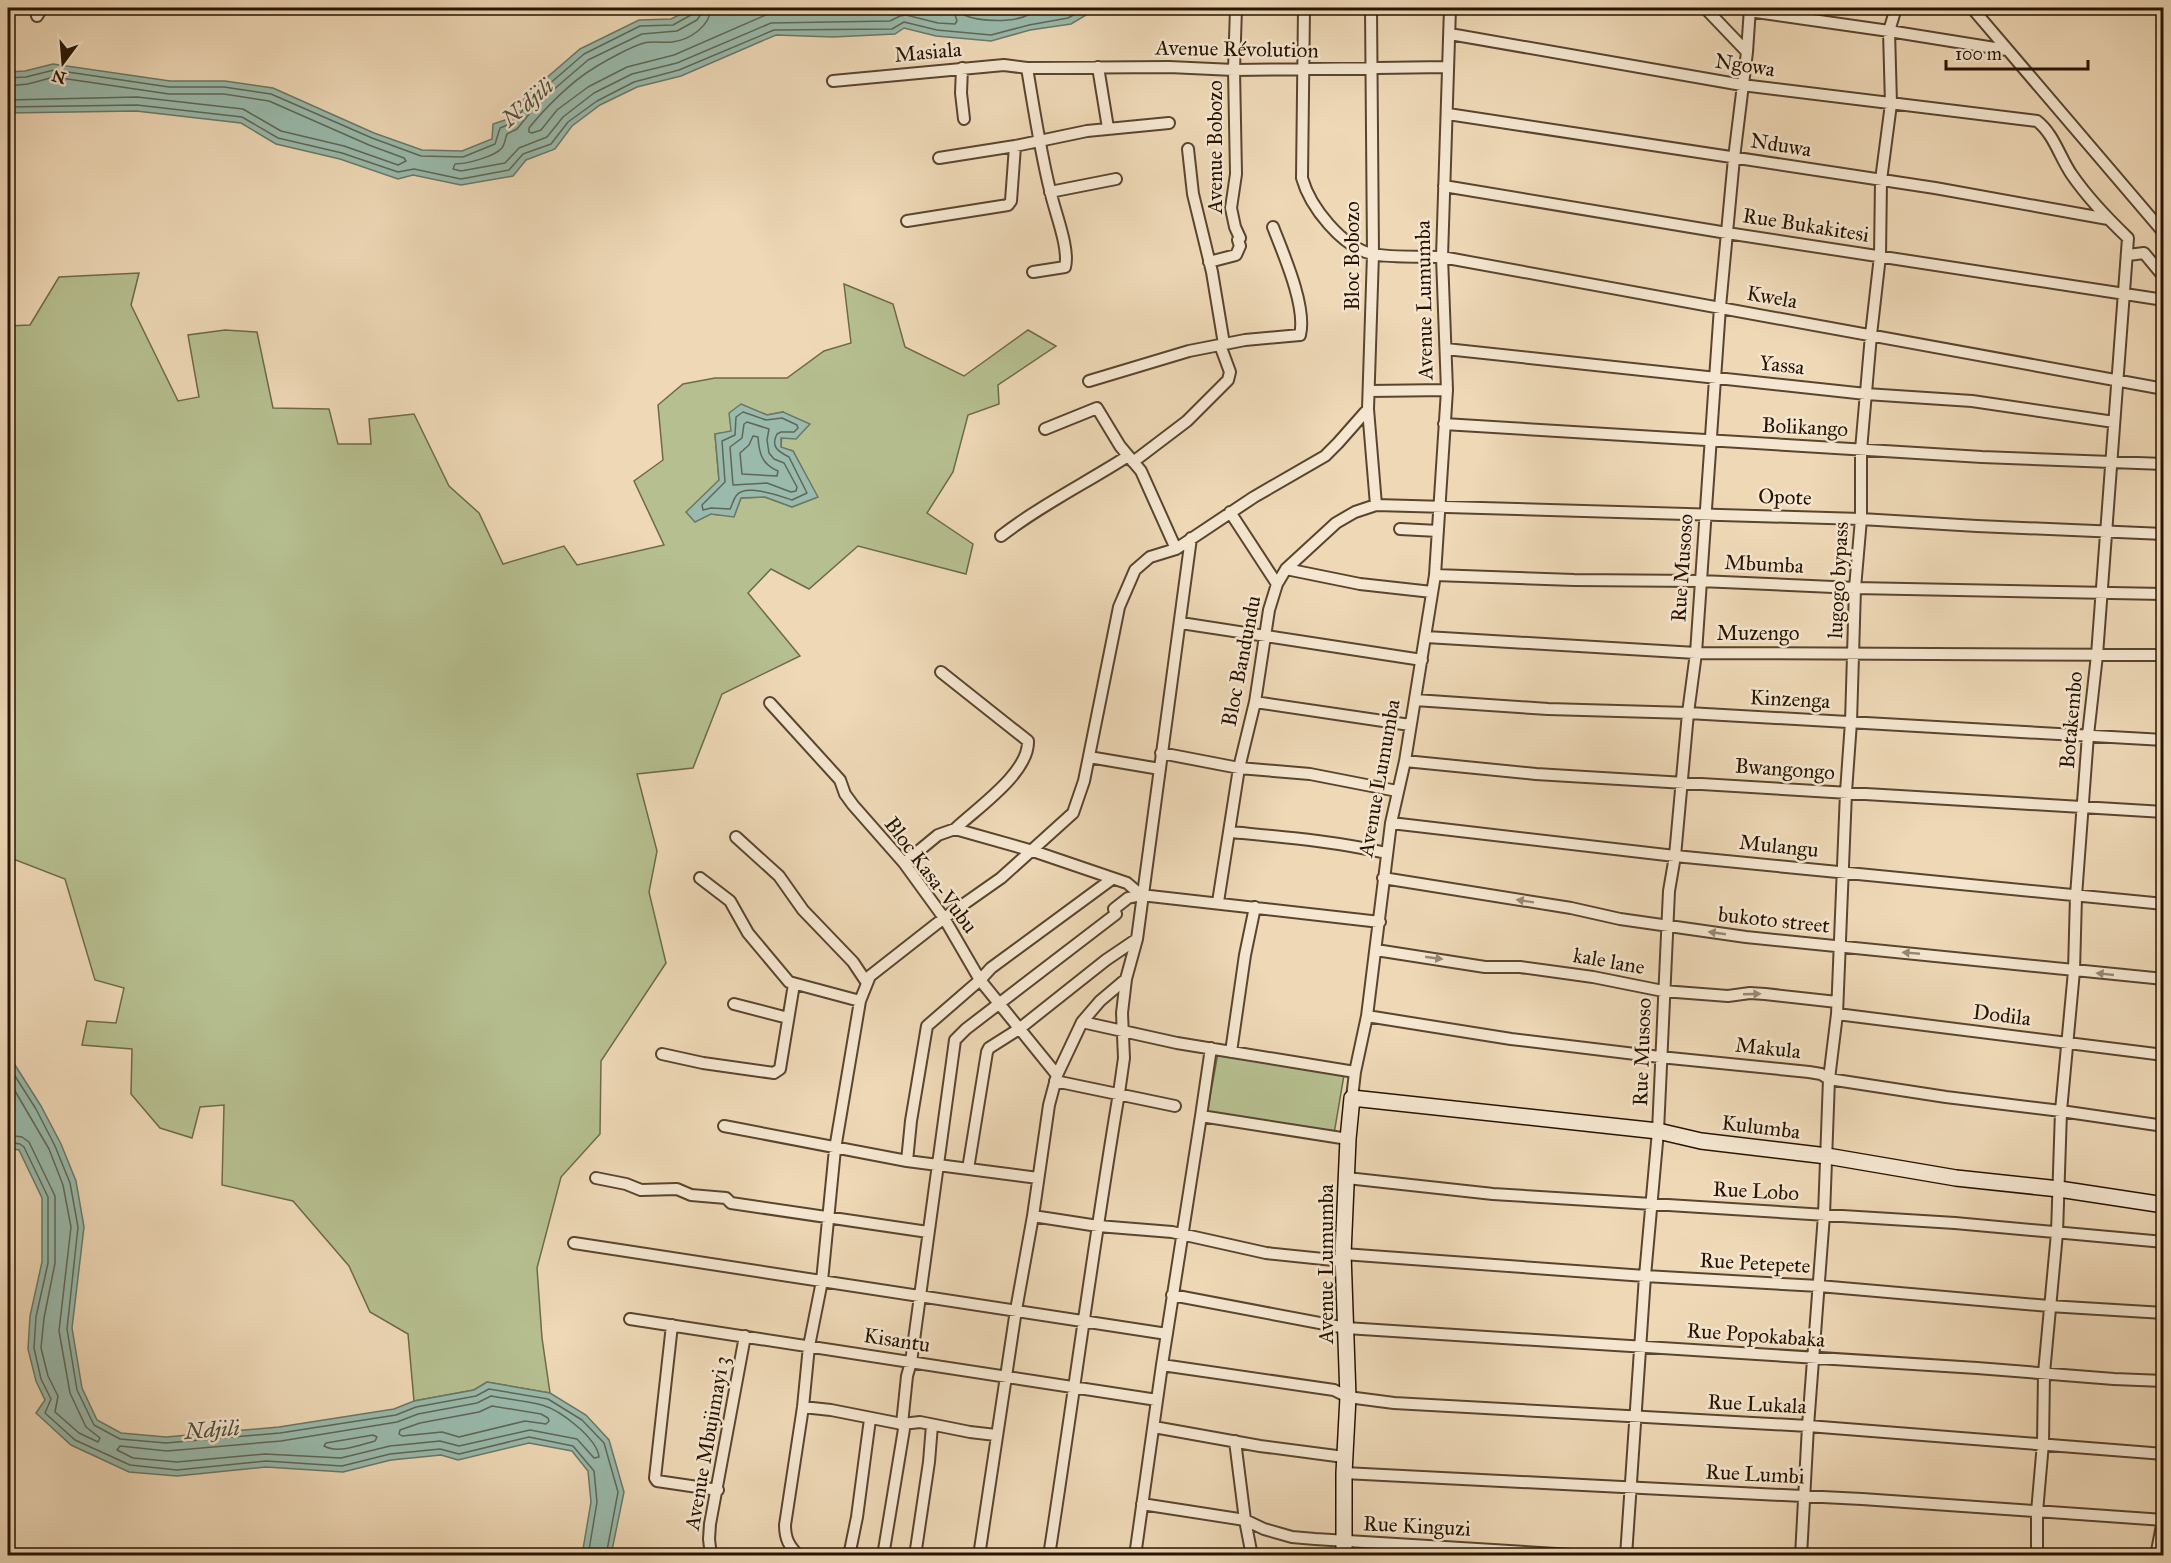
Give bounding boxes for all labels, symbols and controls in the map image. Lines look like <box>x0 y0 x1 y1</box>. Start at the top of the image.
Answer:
north arrow <box>33 33 93 93</box>
scale bar <box>1946 33 2088 71</box>
street label: Avenue Révolution <box>1154 35 1319 63</box>
street label: Masiala <box>893 36 963 68</box>
text: 100 m <box>1955 43 2002 65</box>
street label: Ngowa <box>1713 47 1777 83</box>
text: N <box>49 66 68 88</box>
water label: N'djili <box>494 72 559 134</box>
street label: Avenue Bobozo <box>1202 80 1228 215</box>
street label: Nduwa <box>1748 127 1814 163</box>
street label: Bloc Bobozo <box>1339 201 1365 311</box>
street label: Rue Bukakitesi <box>1741 202 1871 248</box>
street label: Avenue Lumumba <box>1410 220 1438 381</box>
street label: Kwela <box>1745 280 1800 314</box>
street label: Yassa <box>1758 350 1806 380</box>
street label: Bolikango <box>1761 412 1849 442</box>
street label: Opote <box>1758 483 1812 511</box>
street label: Rue Musoso <box>1665 513 1699 623</box>
street label: lugogo bypass <box>1822 521 1854 639</box>
street label: Mbumba <box>1724 549 1805 579</box>
street label: Bloc Bandundu <box>1216 593 1266 729</box>
street label: Muzengo <box>1717 620 1800 646</box>
street label: Botakembo <box>2054 670 2088 770</box>
street label: Kinzenga <box>1749 684 1831 714</box>
street label: Avenue Lumumba <box>1352 697 1406 860</box>
street label: Bwangongo <box>1734 753 1836 785</box>
street label: Bloc Kasa-Vubu <box>879 812 983 938</box>
street label: Mulangu <box>1738 829 1820 863</box>
one-way arrow <box>1516 896 1535 905</box>
street label: bukoto street <box>1717 901 1832 939</box>
one-way arrow <box>1708 929 1727 938</box>
street label: kale lane <box>1571 942 1647 980</box>
one-way arrow <box>1902 948 1921 958</box>
one-way arrow <box>1425 953 1444 962</box>
one-way arrow <box>2096 969 2115 979</box>
one-way arrow <box>1742 990 1761 999</box>
street label: Rue Musoso <box>1627 997 1657 1107</box>
street label: Dodila <box>1972 999 2033 1031</box>
street label: Makula <box>1734 1032 1802 1064</box>
street label: Kulumba <box>1720 1109 1802 1145</box>
street label: Rue Lobo <box>1712 1176 1800 1206</box>
street label: Avenue Lumumba <box>1313 1184 1339 1345</box>
street label: Rue Petepete <box>1699 1247 1811 1279</box>
street label: Rue Popokabaka <box>1686 1317 1826 1353</box>
street label: Kisantu <box>862 1322 932 1358</box>
street label: Avenue Mbujimayi 3 <box>679 1354 735 1533</box>
street label: Rue Lukala <box>1707 1388 1807 1420</box>
water label: Ndjili <box>182 1414 241 1445</box>
street label: Rue Lumbi <box>1705 1458 1805 1490</box>
street label: Rue Kinguzi <box>1363 1510 1472 1542</box>

